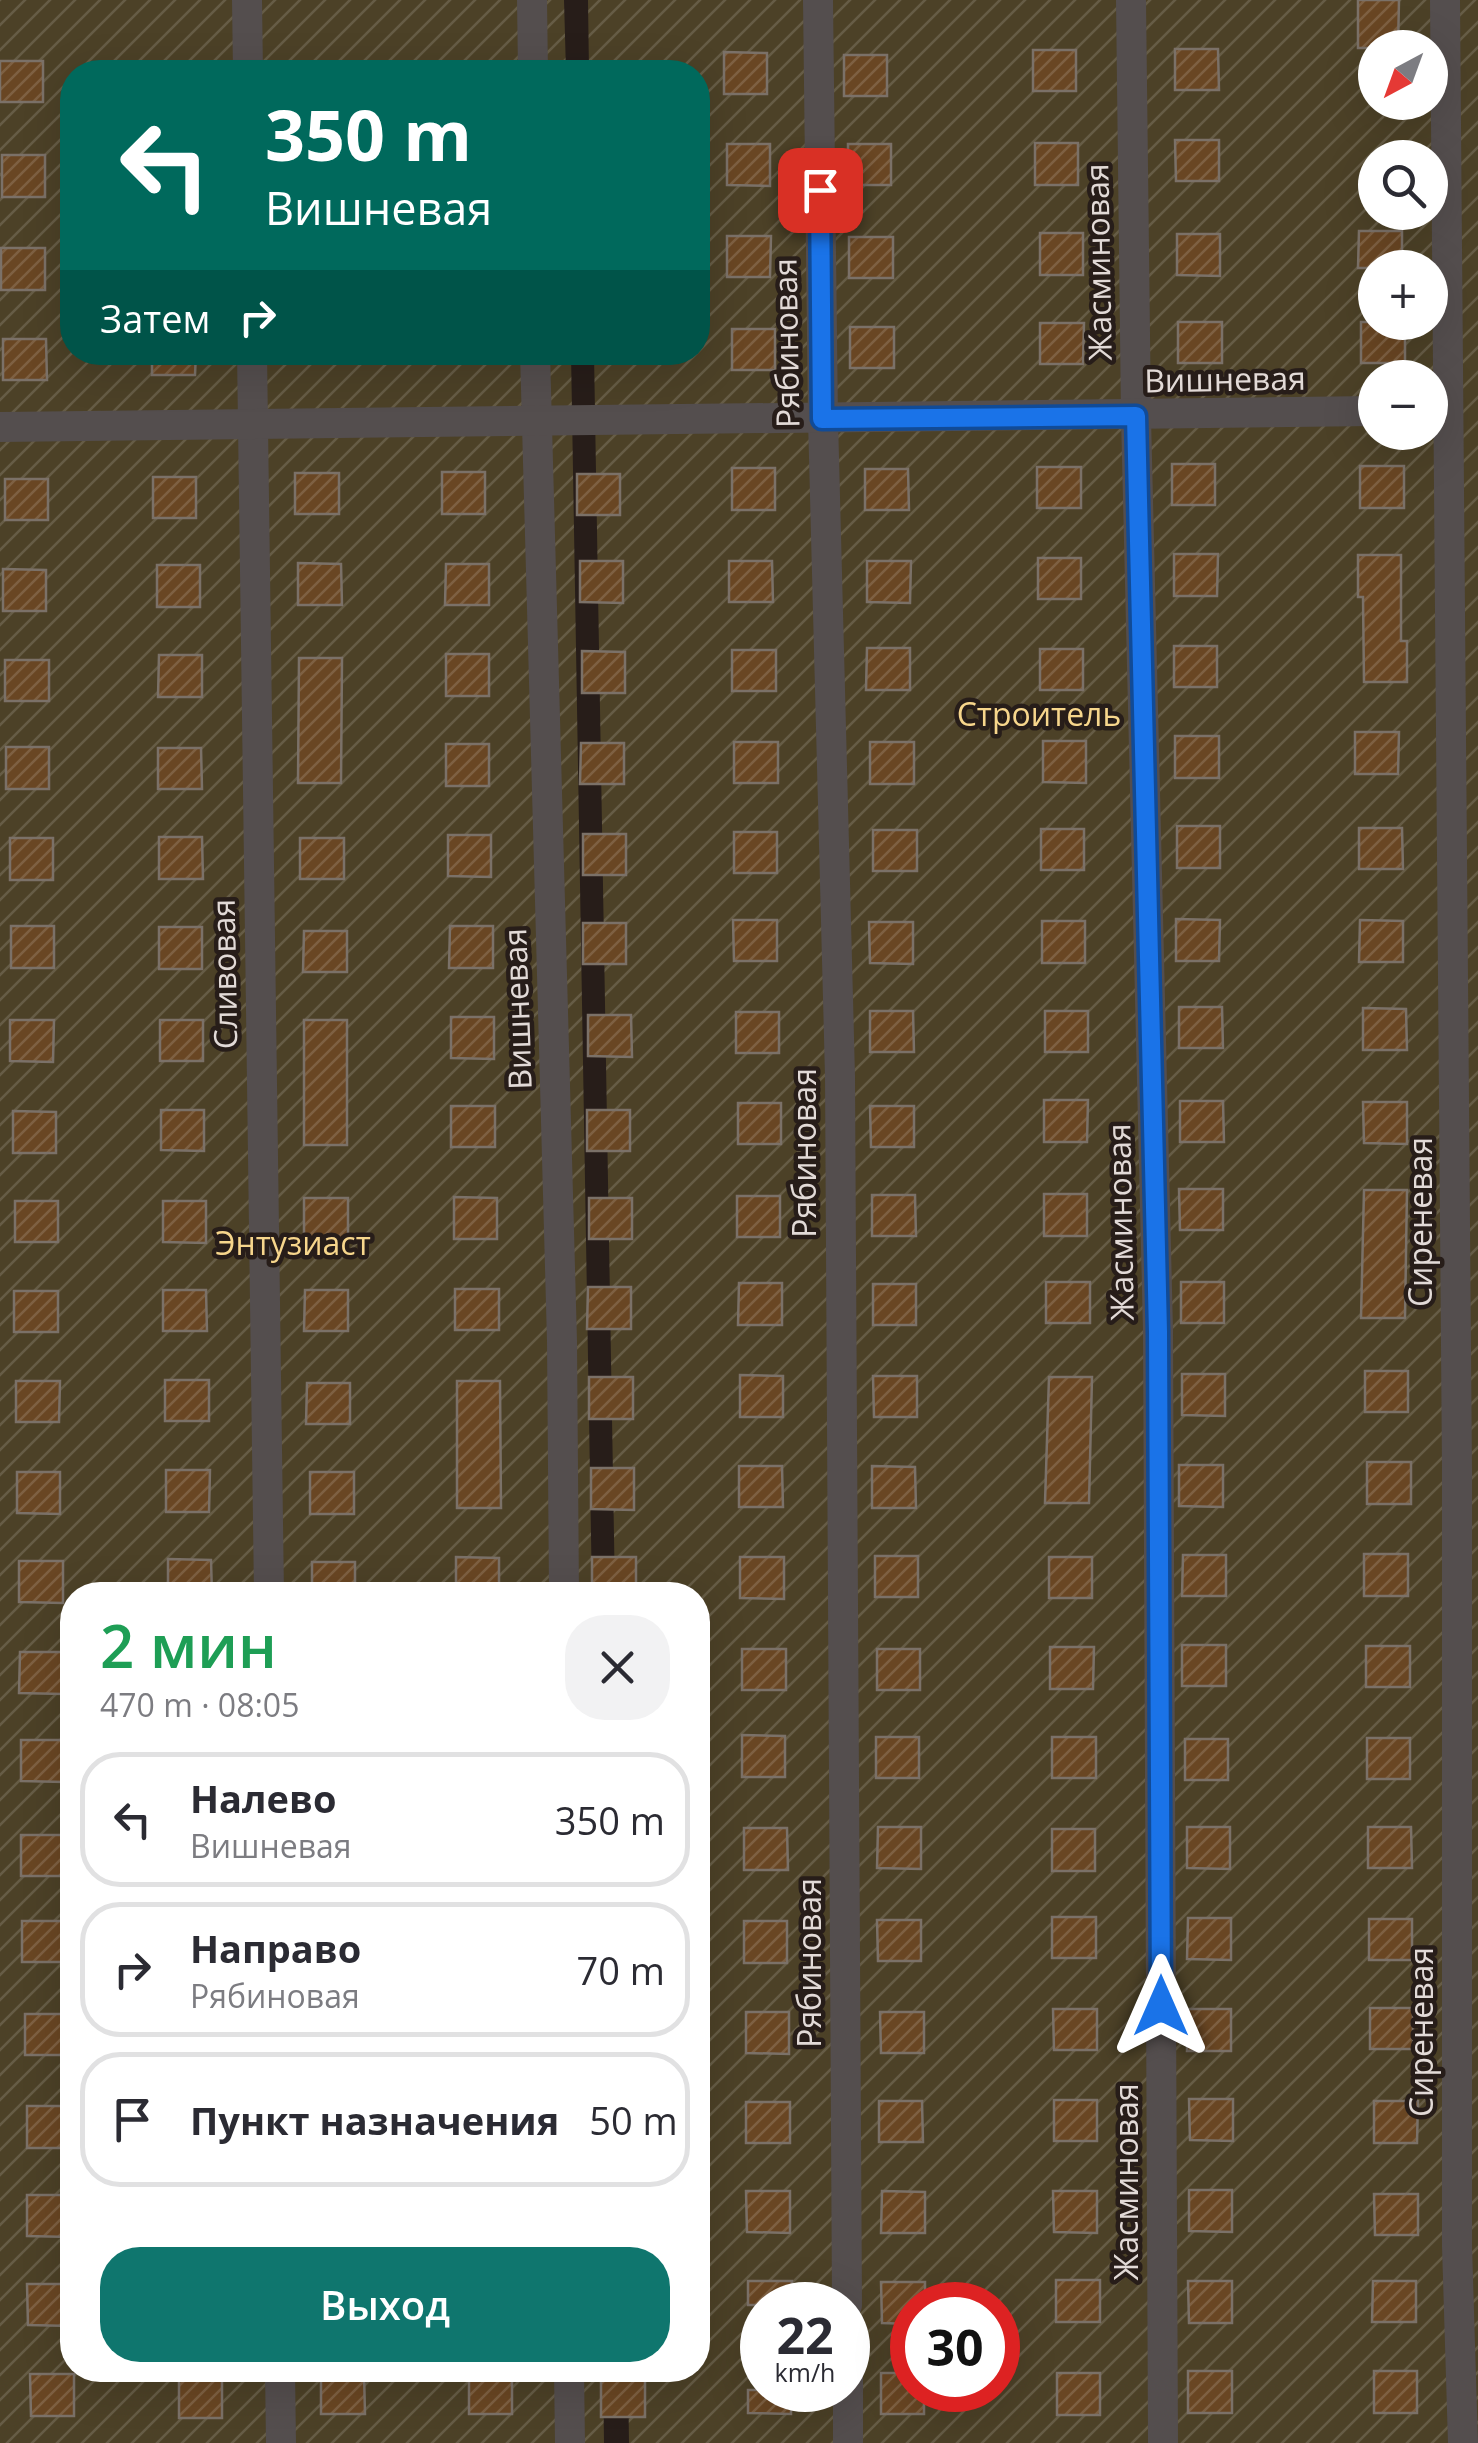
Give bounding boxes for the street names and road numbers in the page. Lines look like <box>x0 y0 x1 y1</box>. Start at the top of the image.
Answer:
street label: Жасминовая <box>1074 163 1121 361</box>
street label: Рябиновая <box>763 258 808 428</box>
street label: Вишневая <box>1144 356 1306 401</box>
street label: Сливовая <box>201 899 246 1050</box>
street label: Вишневая <box>492 928 541 1091</box>
street label: Рябиновая <box>782 1068 825 1238</box>
street label: Жасминовая <box>1096 1123 1143 1321</box>
street label: Сиреневая <box>1398 1137 1441 1307</box>
street label: Рябиновая <box>787 1878 830 2048</box>
street label: Сиреневая <box>1399 1947 1442 2117</box>
street label: Жасминовая <box>1104 2083 1147 2281</box>

